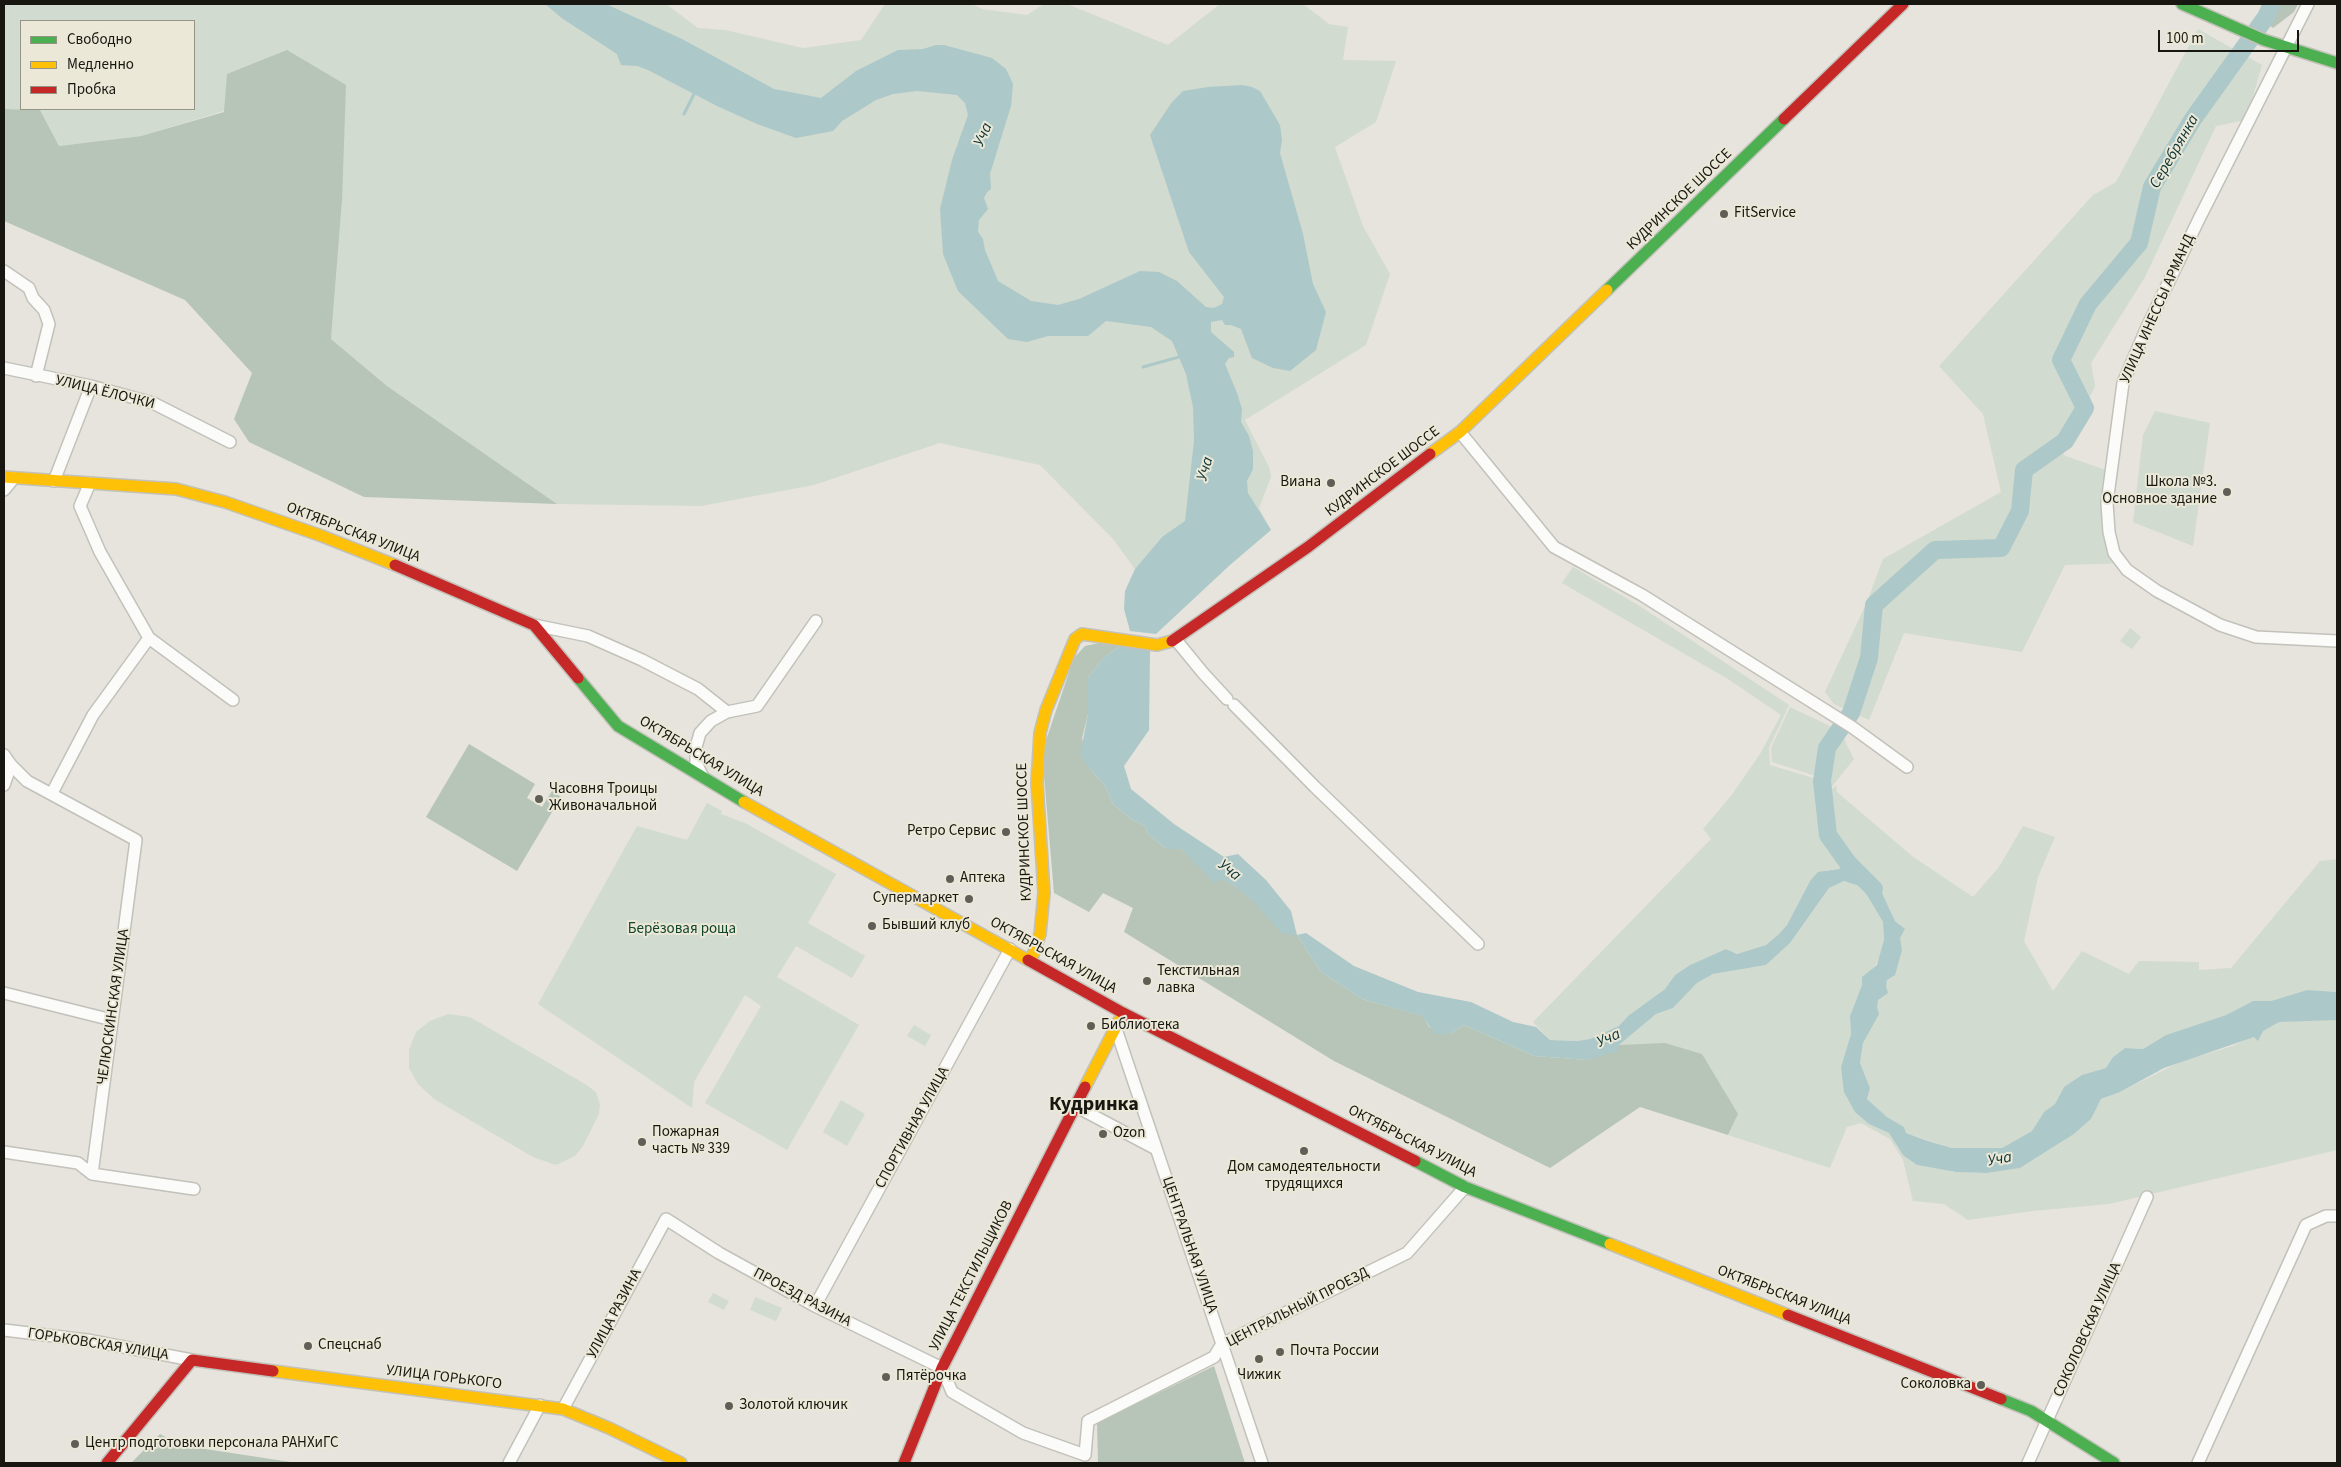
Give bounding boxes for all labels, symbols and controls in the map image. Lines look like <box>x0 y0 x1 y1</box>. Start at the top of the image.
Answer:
legend <box>20 20 195 110</box>
scale bar <box>2161 20 2302 52</box>
text: 100 m <box>2166 28 2204 49</box>
text: Свободно <box>67 29 132 50</box>
text: Медленно <box>67 54 134 75</box>
text: Пробка <box>67 79 116 100</box>
water label: Серебрянка <box>2146 112 2204 192</box>
water label: Уча <box>970 120 998 150</box>
street label: КУДРИНСКОЕ ШОССЕ <box>1624 145 1736 255</box>
place label: FitService <box>1734 205 1796 223</box>
marker: FitService <box>1718 208 1730 220</box>
street label: УЛИЦА ИНЕССЫ АРМАНД <box>2117 232 2199 386</box>
street label: УЛИЦА ЁЛОЧКИ <box>53 372 157 414</box>
street label: КУДРИНСКОЕ ШОССЕ <box>1322 423 1444 521</box>
water label: Уча <box>1193 455 1219 483</box>
place label: Виана <box>1280 474 1321 492</box>
place label: Школа №3. Основное здание <box>2102 474 2217 509</box>
marker: Виана <box>1325 477 1337 489</box>
marker: Школа №3. Основное здание <box>2221 486 2233 498</box>
street label: ОКТЯБРЬСКАЯ УЛИЦА <box>283 499 423 567</box>
street label: ОКТЯБРЬСКАЯ УЛИЦА <box>636 713 766 801</box>
street label: КУДРИНСКОЕ ШОССЕ <box>1014 762 1036 902</box>
place label: Часовня Троицы Живоначальной <box>549 781 658 816</box>
marker: Часовня Троицы Живоначальной <box>533 793 545 805</box>
place label: Ретро Сервис <box>907 823 996 841</box>
marker: Ретро Сервис <box>1000 826 1012 838</box>
water label: Уча <box>1214 856 1244 886</box>
place label: Аптека <box>960 870 1005 888</box>
marker: Аптека <box>944 873 956 885</box>
place label: Супермаркет <box>873 890 959 908</box>
marker: Супермаркет <box>963 893 975 905</box>
street label: ОКТЯБРЬСКАЯ УЛИЦА <box>987 914 1119 998</box>
place label: Бывший клуб <box>882 917 970 935</box>
marker: Бывший клуб <box>866 920 878 932</box>
park label: Берёзовая роща <box>628 921 736 939</box>
street label: ЧЕЛЮСКИНСКАЯ УЛИЦА <box>94 928 134 1086</box>
place label: Текстильная лавка <box>1157 963 1240 998</box>
marker: Текстильная лавка <box>1141 975 1153 987</box>
place label: Библиотека <box>1101 1017 1179 1035</box>
marker: Библиотека <box>1085 1020 1097 1032</box>
water label: Уча <box>1594 1025 1624 1053</box>
street label: СПОРТИВНАЯ УЛИЦА <box>872 1064 954 1192</box>
district label: Кудринка <box>1049 1094 1139 1118</box>
street label: ОКТЯБРЬСКАЯ УЛИЦА <box>1345 1102 1479 1182</box>
place label: Пожарная часть № 339 <box>652 1124 730 1159</box>
place label: Ozon <box>1113 1125 1145 1143</box>
marker: Ozon <box>1097 1128 1109 1140</box>
marker: Пожарная часть № 339 <box>636 1136 648 1148</box>
marker: Дом самодеятельности трудящихся <box>1298 1145 1310 1157</box>
water label: Уча <box>1987 1148 2013 1172</box>
place label: Дом самодеятельности трудящихся <box>1227 1159 1381 1194</box>
street label: ЦЕНТРАЛЬНАЯ УЛИЦА <box>1157 1174 1221 1316</box>
street label: УЛИЦА ТЕКСТИЛЬЩИКОВ <box>926 1198 1018 1354</box>
street label: СОКОЛОВСКАЯ УЛИЦА <box>2050 1260 2126 1400</box>
street label: ОКТЯБРЬСКАЯ УЛИЦА <box>1714 1262 1854 1330</box>
street label: ЦЕНТРАЛЬНЫЙ ПРОЕЗД <box>1224 1264 1372 1352</box>
street label: ПРОЕЗД РАЗИНА <box>750 1265 854 1331</box>
street label: УЛИЦА РАЗИНА <box>584 1266 646 1362</box>
street label: ГОРЬКОВСКАЯ УЛИЦА <box>26 1325 170 1365</box>
place label: Спецснаб <box>318 1337 382 1355</box>
marker: Спецснаб <box>302 1340 314 1352</box>
place label: Почта России <box>1290 1343 1379 1361</box>
marker: Почта России <box>1274 1346 1286 1358</box>
marker: Чижик <box>1253 1353 1265 1365</box>
street label: УЛИЦА ГОРЬКОГО <box>385 1362 503 1394</box>
place label: Чижик <box>1237 1367 1281 1385</box>
place label: Пятёрочка <box>896 1368 967 1386</box>
marker: Пятёрочка <box>880 1371 892 1383</box>
place label: Соколовка <box>1900 1376 1971 1394</box>
marker: Соколовка <box>1975 1379 1987 1391</box>
place label: Золотой ключик <box>739 1397 848 1415</box>
marker: Золотой ключик <box>723 1400 735 1412</box>
place label: Центр подготовки персонала РАНХиГС <box>85 1435 339 1453</box>
marker: Центр подготовки персонала РАНХиГС <box>69 1438 81 1450</box>

